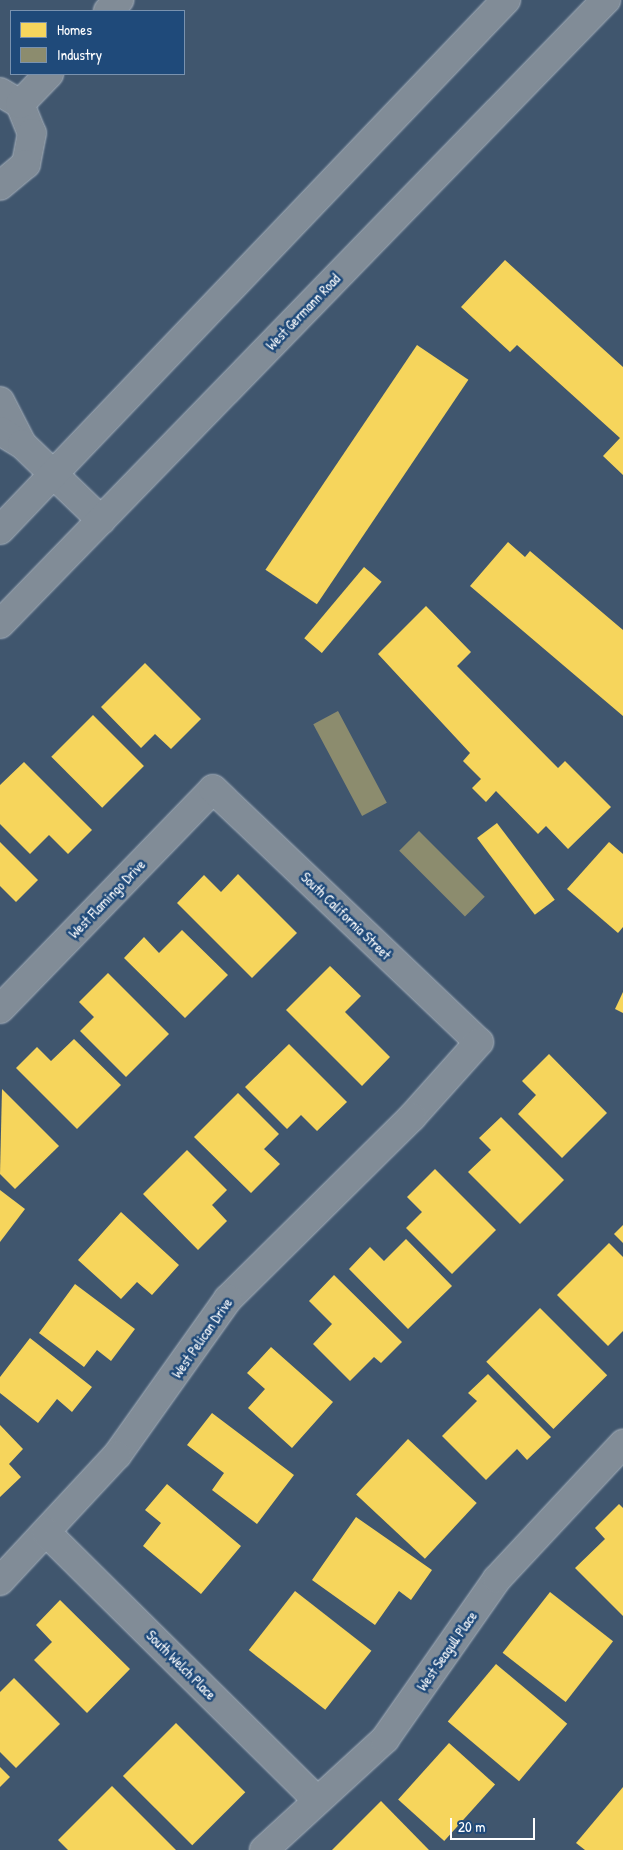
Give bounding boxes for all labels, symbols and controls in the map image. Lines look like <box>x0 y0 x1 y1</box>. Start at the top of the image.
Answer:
legend <box>10 10 185 75</box>
text: Homes <box>57 19 92 40</box>
text: Industry <box>57 44 102 65</box>
street label: West Germann Road <box>263 271 343 353</box>
street label: West Flamingo Drive <box>65 856 149 942</box>
street label: South California Street <box>298 869 394 963</box>
street label: West Pelican Drive <box>168 1295 236 1381</box>
street label: West Seagull Place <box>413 1608 481 1694</box>
street label: South Welch Place <box>143 1627 219 1703</box>
scale bar <box>453 1808 538 1840</box>
text: 20 m <box>458 1816 485 1837</box>

